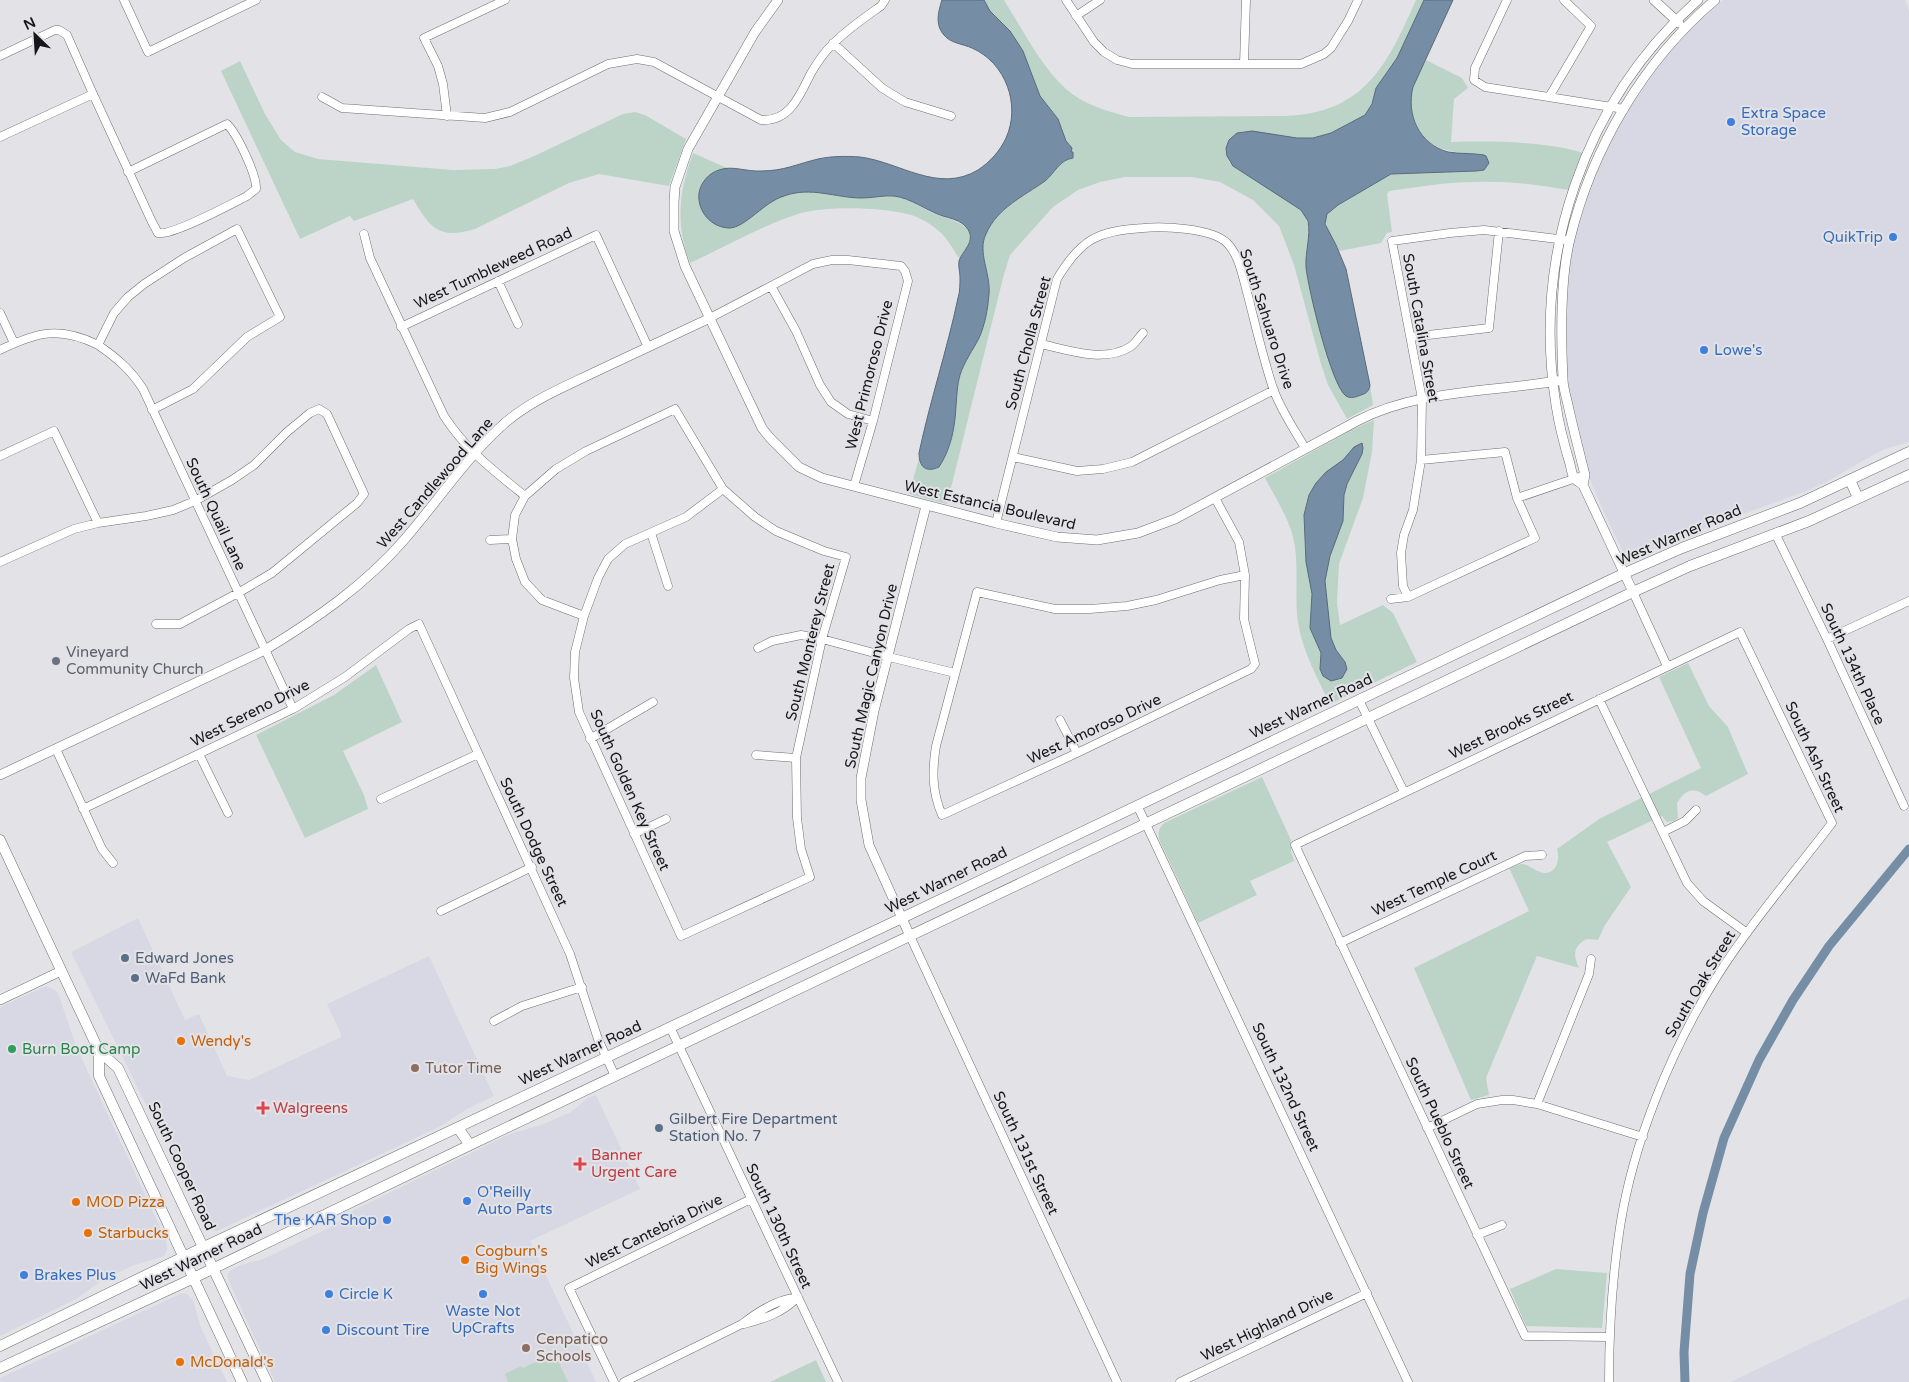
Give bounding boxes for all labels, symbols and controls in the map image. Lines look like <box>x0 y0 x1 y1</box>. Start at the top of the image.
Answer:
north arrow <box>10 10 60 60</box>
text: N <box>21 14 38 34</box>
place label: Extra Space Storage <box>1741 104 1826 139</box>
marker: Extra Space Storage <box>1725 116 1737 128</box>
street label: West Tumbleweed Road <box>411 223 575 313</box>
place label: QuikTrip <box>1823 228 1883 246</box>
marker: QuikTrip <box>1887 231 1899 243</box>
street label: South Sahuaro Drive <box>1236 247 1298 391</box>
street label: South Catalina Street <box>1399 252 1443 404</box>
street label: South Cholla Street <box>1001 274 1055 412</box>
street label: West Primoroso Drive <box>842 298 896 452</box>
place label: Lowe's <box>1714 341 1762 359</box>
marker: Lowe's <box>1698 344 1710 356</box>
street label: West Candlewood Lane <box>373 414 497 552</box>
street label: South Quail Lane <box>182 455 250 573</box>
street label: West Estancia Boulevard <box>902 476 1078 534</box>
street label: West Warner Road <box>1614 501 1744 569</box>
street label: South Monterey Street <box>782 561 838 723</box>
street label: South Magic Canyon Drive <box>841 582 901 770</box>
street label: South 134th Place <box>1817 600 1889 728</box>
place label: Vineyard Community Church <box>66 643 204 678</box>
marker: Vineyard Community Church <box>50 655 62 667</box>
street label: West Warner Road <box>1247 670 1375 742</box>
street label: West Sereno Drive <box>188 675 312 751</box>
street label: West Brooks Street <box>1446 687 1576 763</box>
street label: West Amoroso Drive <box>1024 690 1164 768</box>
street label: South Ash Street <box>1781 699 1849 816</box>
street label: South Golden Key Street <box>586 707 674 874</box>
street label: South Dodge Street <box>496 774 572 910</box>
street label: West Warner Road <box>882 843 1010 917</box>
street label: West Temple Court <box>1369 846 1500 920</box>
street label: South Oak Street <box>1661 927 1739 1041</box>
place label: Edward Jones <box>135 949 234 967</box>
marker: Edward Jones <box>119 952 131 964</box>
place label: WaFd Bank <box>145 969 226 987</box>
marker: WaFd Bank <box>129 972 141 984</box>
street label: West Warner Road <box>516 1017 644 1089</box>
street label: South 132nd Street <box>1248 1020 1324 1154</box>
place label: Wendy's <box>191 1032 251 1050</box>
marker: Wendy's <box>175 1035 187 1047</box>
place label: Burn Boot Camp <box>22 1040 140 1058</box>
marker: Burn Boot Camp <box>6 1043 18 1055</box>
street label: South Pueblo Street <box>1402 1054 1478 1192</box>
place label: Tutor Time <box>425 1059 502 1077</box>
marker: Tutor Time <box>409 1062 421 1074</box>
street label: South 131st Street <box>989 1088 1063 1218</box>
street label: South Cooper Road <box>144 1099 220 1233</box>
place label: Walgreens <box>273 1099 348 1117</box>
marker: Walgreens <box>257 1102 269 1114</box>
place label: Gilbert Fire Department Station No. 7 <box>669 1110 838 1145</box>
marker: Gilbert Fire Department Station No. 7 <box>653 1122 665 1134</box>
place label: Banner Urgent Care <box>591 1146 677 1181</box>
marker: Banner Urgent Care <box>573 1157 587 1171</box>
street label: South 130th Street <box>742 1160 816 1292</box>
place label: O'Reilly Auto Parts <box>477 1183 553 1218</box>
street label: West Cantebria Drive <box>583 1190 725 1272</box>
place label: MOD Pizza <box>86 1193 165 1211</box>
marker: O'Reilly Auto Parts <box>461 1195 473 1207</box>
marker: MOD Pizza <box>70 1196 82 1208</box>
place label: The KAR Shop <box>274 1211 377 1229</box>
marker: The KAR Shop <box>381 1214 393 1226</box>
street label: West Warner Road <box>137 1220 265 1294</box>
place label: Starbucks <box>98 1224 169 1242</box>
marker: Starbucks <box>82 1227 94 1239</box>
place label: Cogburn's Big Wings <box>475 1242 548 1277</box>
marker: Cogburn's Big Wings <box>459 1254 471 1266</box>
place label: Brakes Plus <box>34 1266 116 1284</box>
marker: Brakes Plus <box>18 1269 30 1281</box>
place label: Circle K <box>339 1285 393 1303</box>
street label: West Highland Drive <box>1198 1285 1336 1365</box>
marker: Circle K <box>323 1288 335 1300</box>
marker: Waste Not UpCrafts <box>477 1288 489 1300</box>
place label: Waste Not UpCrafts <box>446 1302 521 1337</box>
place label: Discount Tire <box>336 1321 430 1339</box>
marker: Discount Tire <box>320 1324 332 1336</box>
place label: Cenpatico Schools <box>536 1330 608 1365</box>
marker: Cenpatico Schools <box>520 1342 532 1354</box>
place label: McDonald's <box>190 1353 274 1371</box>
marker: McDonald's <box>174 1356 186 1368</box>

